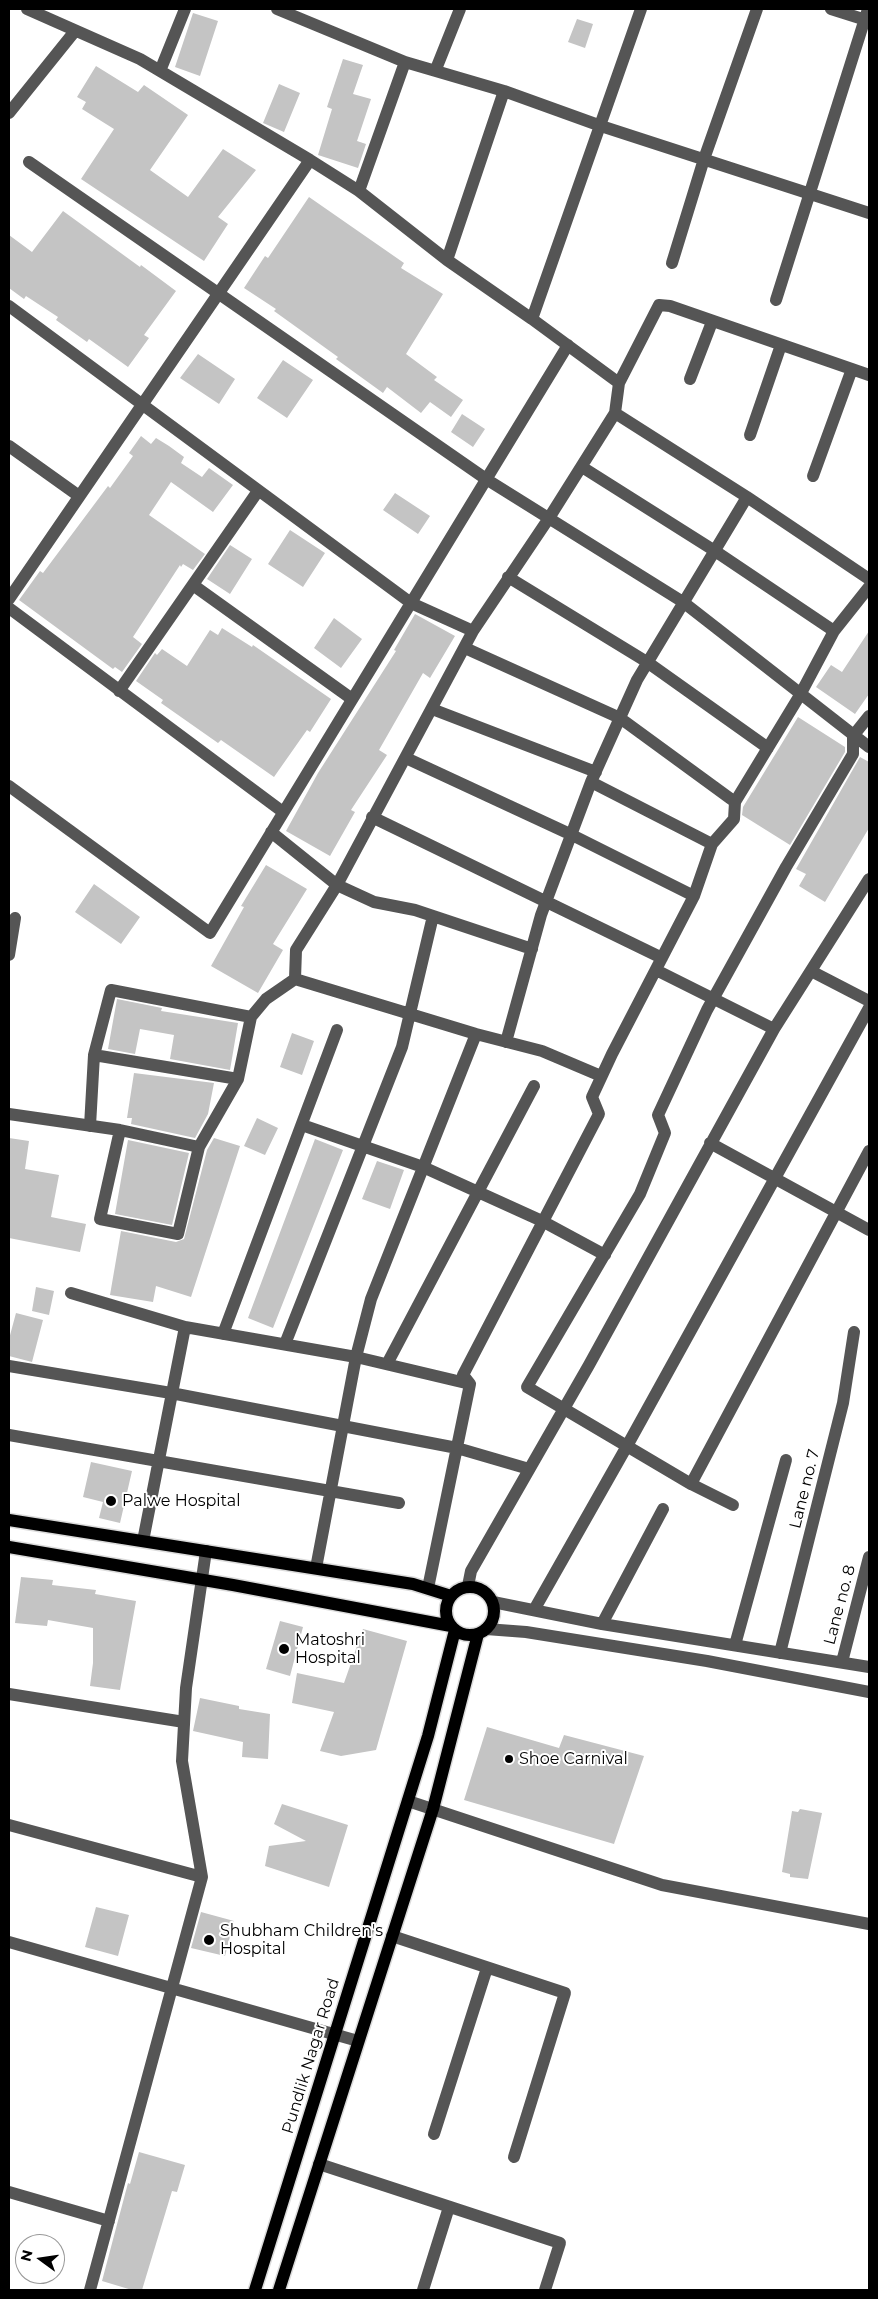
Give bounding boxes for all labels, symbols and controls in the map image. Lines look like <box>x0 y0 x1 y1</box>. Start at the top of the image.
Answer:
street label: Lane no. 7 <box>786 1447 824 1531</box>
place label: Palwe Hospital <box>122 1491 240 1511</box>
marker: Palwe Hospital <box>104 1494 118 1508</box>
street label: Lane no. 8 <box>820 1563 860 1647</box>
place label: Matoshri Hospital <box>295 1630 365 1668</box>
marker: Matoshri Hospital <box>277 1642 291 1656</box>
place label: Shoe Carnival <box>519 1749 628 1769</box>
marker: Shoe Carnival <box>503 1753 515 1765</box>
place label: Shubham Children's Hospital <box>220 1921 383 1959</box>
marker: Shubham Children's Hospital <box>202 1933 216 1947</box>
street label: Pundlik Nagar Road <box>278 1976 344 2136</box>
north arrow <box>15 2234 65 2284</box>
text: N <box>16 2248 37 2263</box>

